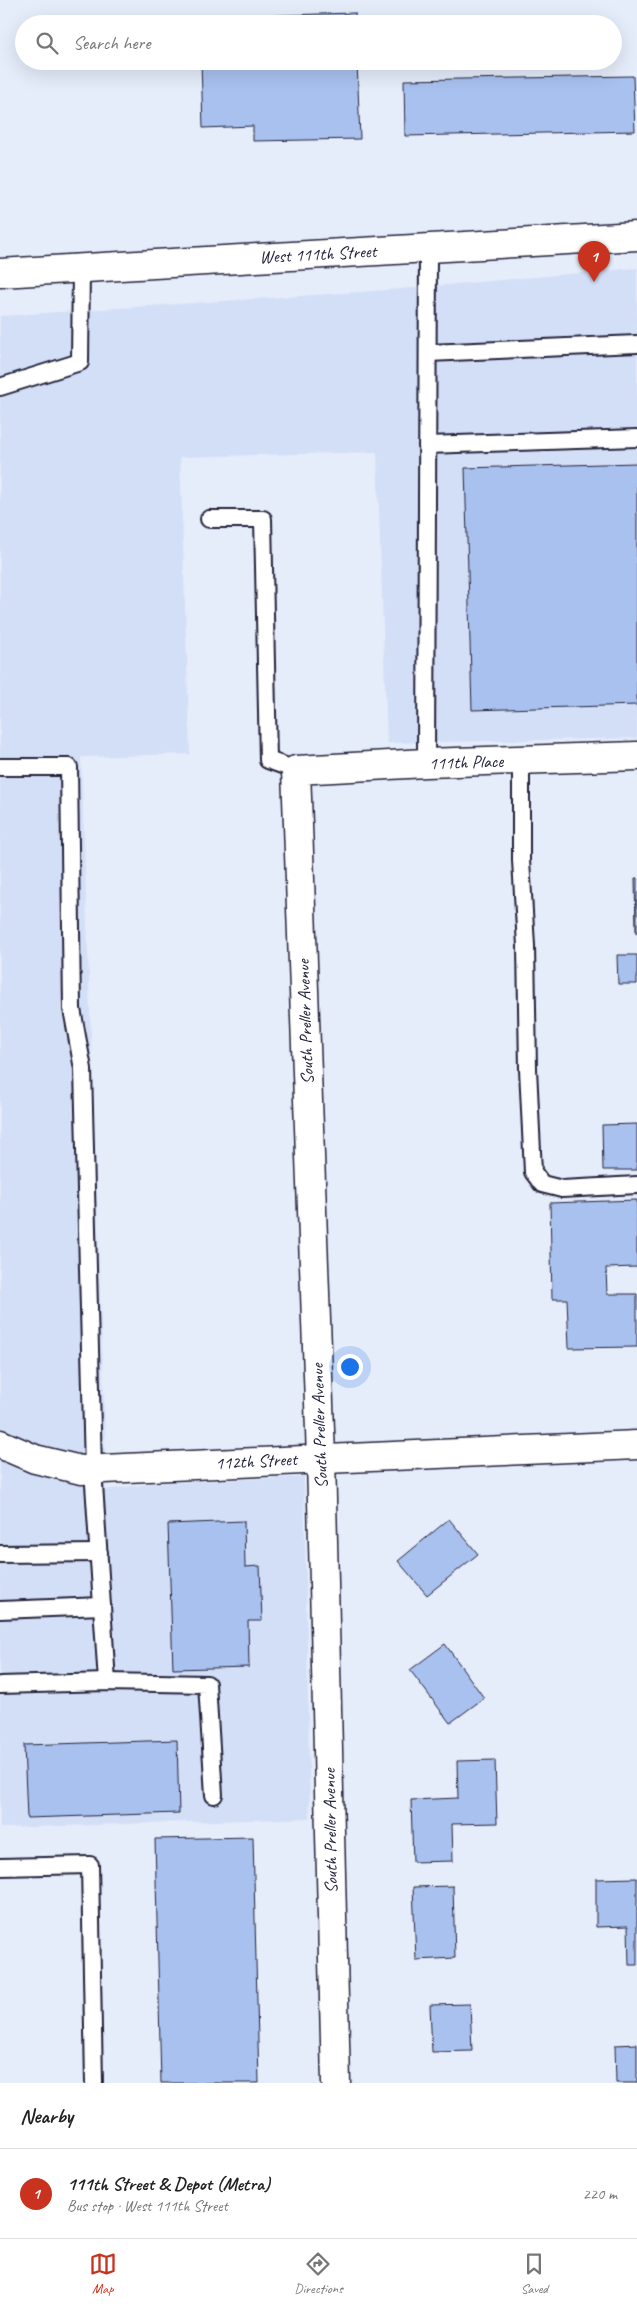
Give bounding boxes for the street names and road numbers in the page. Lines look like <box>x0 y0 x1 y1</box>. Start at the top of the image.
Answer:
street label: West 111th Street <box>259 240 379 268</box>
street label: 111th Place <box>428 750 505 774</box>
street label: South Preller Avenue <box>292 958 318 1085</box>
street label: South Preller Avenue <box>306 1362 332 1489</box>
street label: 112th Street <box>215 1448 299 1474</box>
street label: South Preller Avenue <box>318 1767 342 1894</box>

